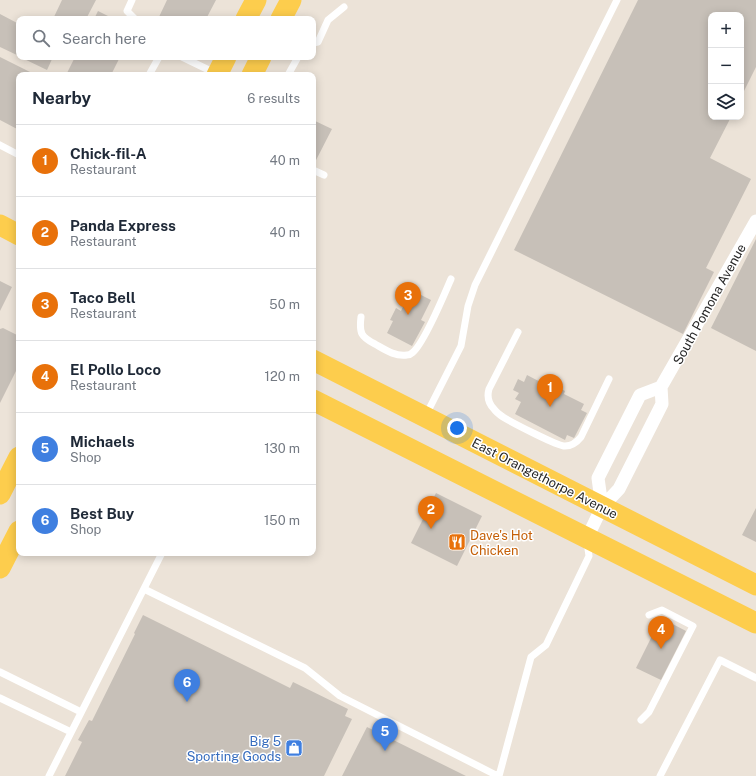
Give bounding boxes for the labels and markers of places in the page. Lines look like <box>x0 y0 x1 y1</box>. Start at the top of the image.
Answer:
pin: 3 <box>395 282 421 315</box>
pin: 1 <box>537 374 563 407</box>
pin: 2 <box>418 496 444 529</box>
place label: Dave's Hot Chicken <box>470 528 533 558</box>
restaurant icon: Dave's Hot Chicken <box>447 532 467 552</box>
pin: 4 <box>648 616 674 649</box>
pin: 6 <box>174 669 200 702</box>
pin: 5 <box>372 718 398 751</box>
place label: Big 5 Sporting Goods <box>187 734 281 764</box>
shop icon: Big 5 Sporting Goods <box>284 738 304 758</box>

